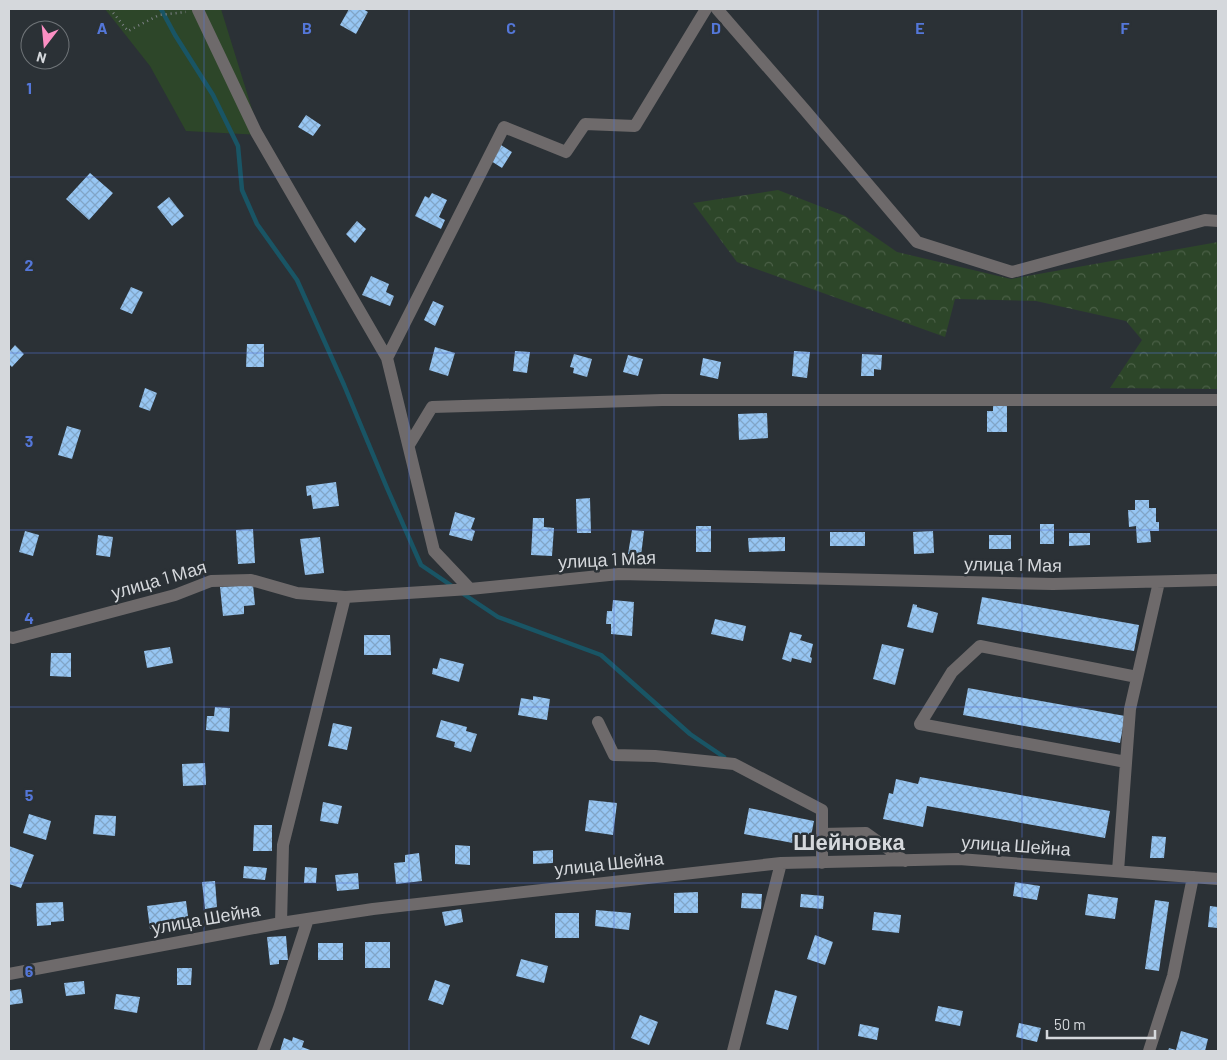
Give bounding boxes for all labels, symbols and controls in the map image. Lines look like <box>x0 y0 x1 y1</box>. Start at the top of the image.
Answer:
text: A <box>97 18 108 37</box>
text: B <box>302 18 312 37</box>
text: C <box>506 18 516 37</box>
text: D <box>711 18 721 37</box>
text: E <box>915 18 925 37</box>
text: F <box>1121 18 1130 37</box>
north arrow <box>20 20 70 70</box>
text: N <box>34 49 48 67</box>
text: 1 <box>26 78 32 97</box>
text: 2 <box>25 255 34 274</box>
text: 3 <box>25 431 33 450</box>
street label: улица 1 Мая <box>557 545 656 573</box>
street label: улица 1 Мая <box>964 552 1062 576</box>
street label: улица 1 Мая <box>109 555 209 603</box>
text: 4 <box>24 608 34 627</box>
text: 5 <box>25 785 34 804</box>
district label: Шейновка <box>793 828 905 854</box>
street label: улица Шейна <box>961 830 1072 860</box>
street label: улица Шейна <box>553 846 666 880</box>
street label: улица Шейна <box>150 897 263 938</box>
text: 6 <box>25 961 34 980</box>
scale bar <box>1047 1008 1154 1040</box>
text: 50 m <box>1054 1015 1086 1033</box>

